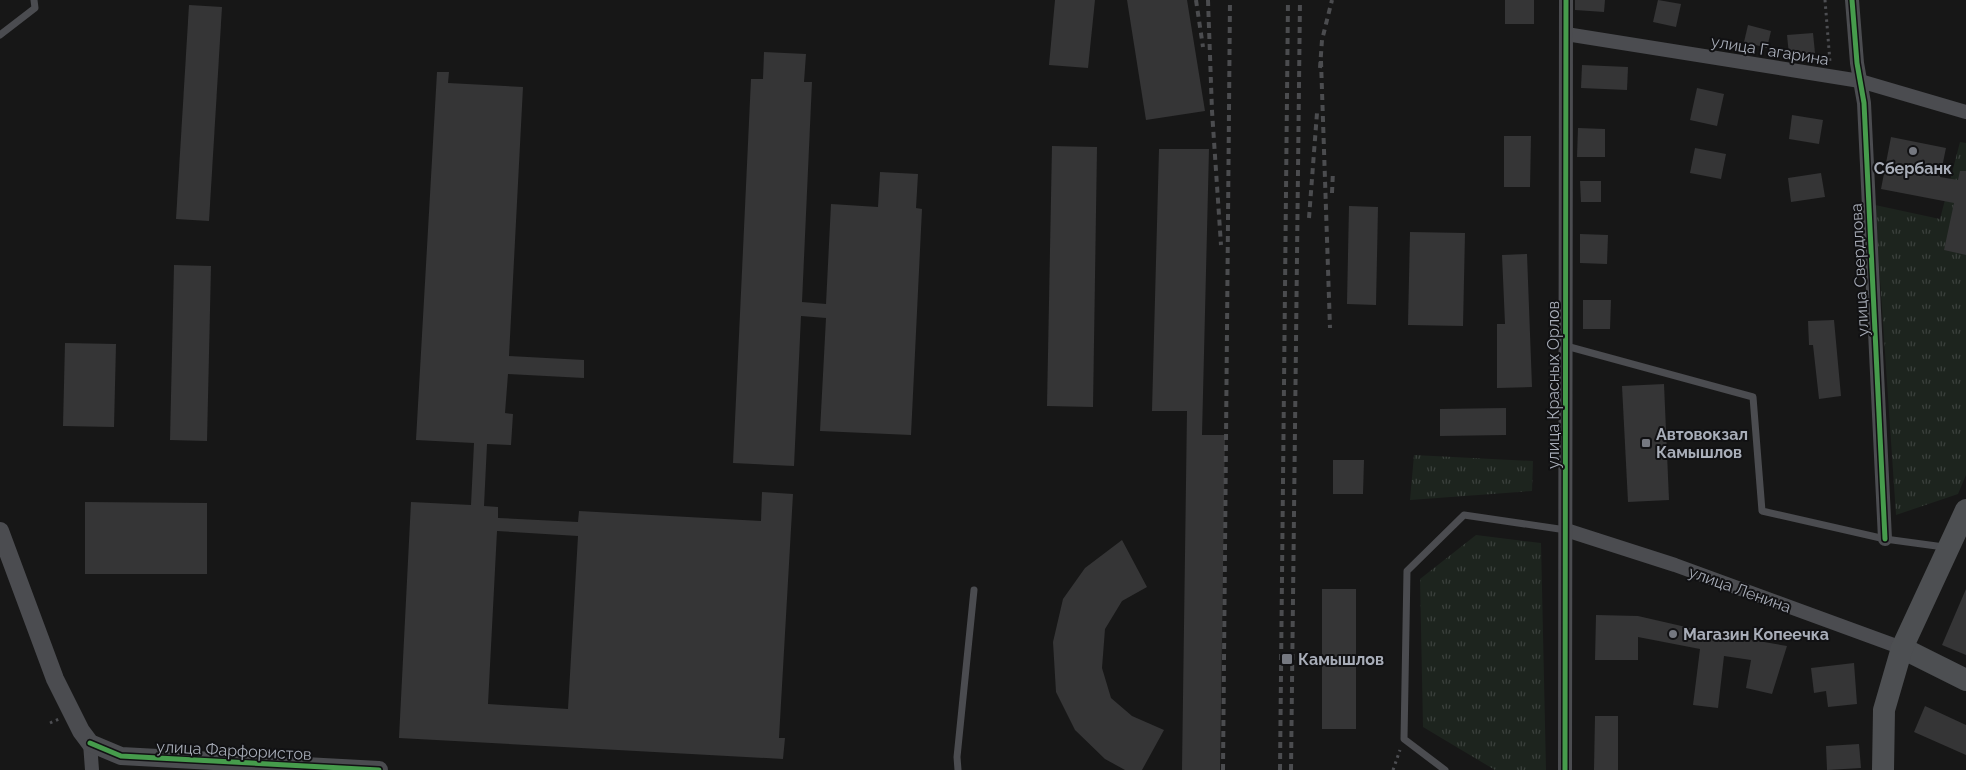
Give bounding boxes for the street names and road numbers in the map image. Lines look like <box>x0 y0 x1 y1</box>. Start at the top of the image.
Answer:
street label: улица Гагарина <box>1710 32 1830 69</box>
street label: улица Свердлова <box>1847 203 1872 337</box>
street label: улица Красных Орлов <box>1544 301 1563 469</box>
street label: улица Ленина <box>1686 562 1793 617</box>
street label: улица Фарфористов <box>156 737 312 764</box>

